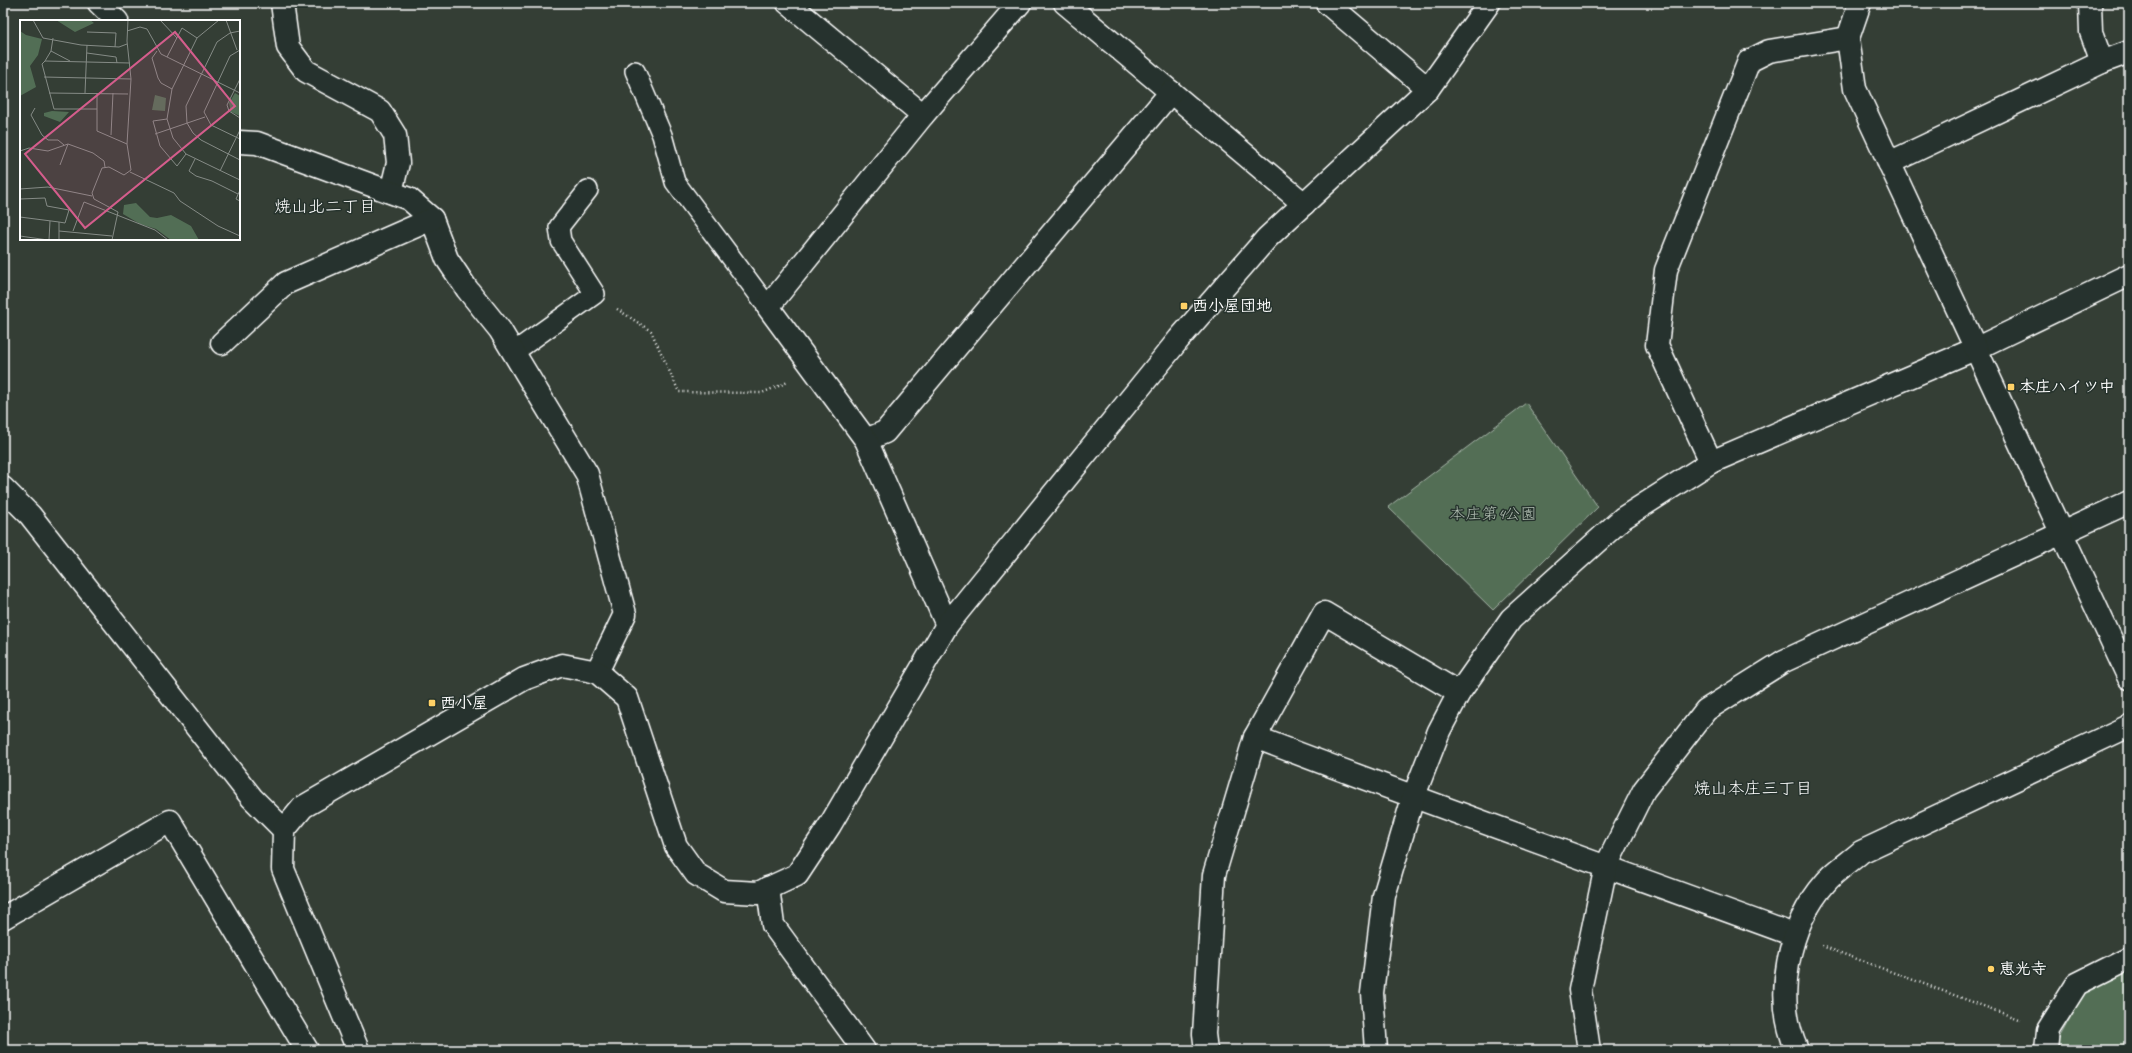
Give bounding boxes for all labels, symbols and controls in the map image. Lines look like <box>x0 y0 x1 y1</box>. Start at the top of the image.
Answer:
inset map <box>20 20 240 240</box>
district label: 焼山北二丁目 <box>274 196 376 217</box>
place label: 西小屋団地 <box>1192 296 1272 316</box>
marker: 西小屋団地 <box>1179 301 1189 311</box>
place label: 本庄ハイツ中 <box>2019 377 2115 397</box>
marker: 本庄ハイツ中 <box>2006 382 2016 392</box>
park label: 本庄第4公園 <box>1449 504 1537 524</box>
place label: 西小屋 <box>440 693 488 713</box>
marker: 西小屋 <box>427 698 437 708</box>
district label: 焼山本庄三丁目 <box>1694 778 1813 799</box>
place label: 恵光寺 <box>1999 959 2047 979</box>
marker: 恵光寺 <box>1986 964 1996 974</box>

